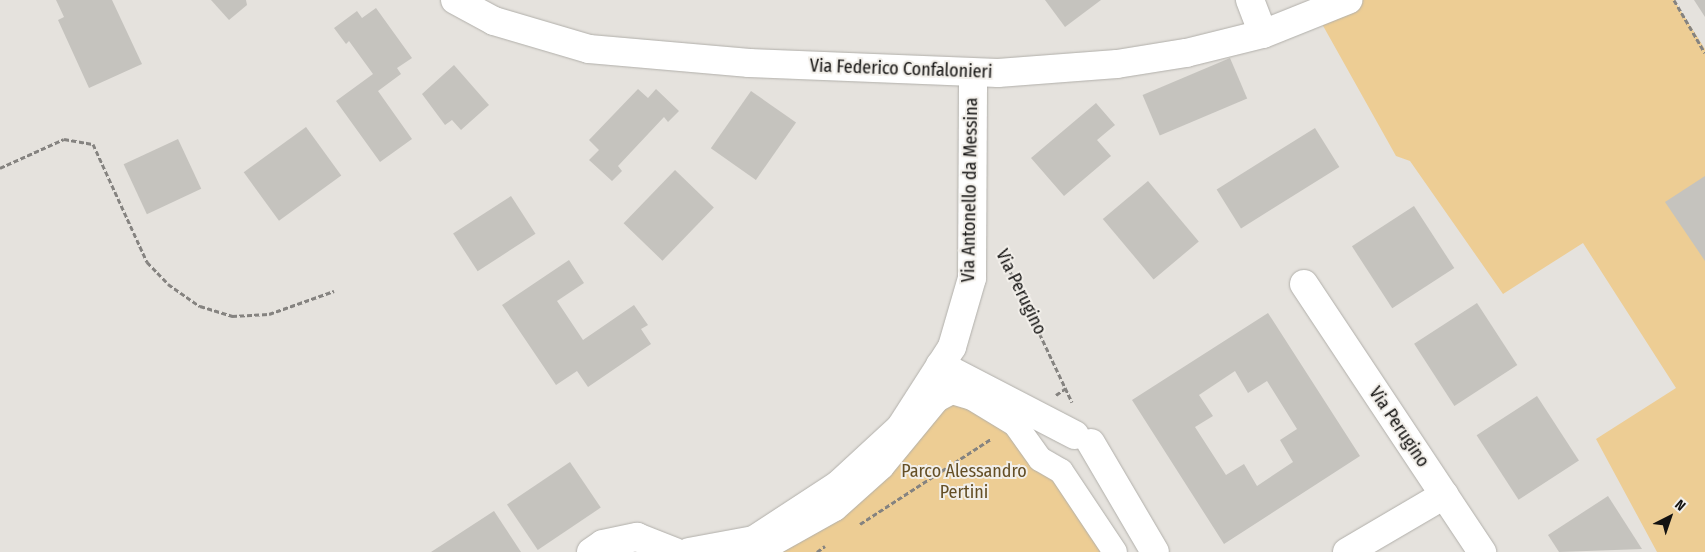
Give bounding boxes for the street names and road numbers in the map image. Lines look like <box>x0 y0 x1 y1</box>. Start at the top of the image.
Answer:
street label: Via Federico Confalonieri <box>809 55 993 83</box>
street label: Via Antonello da Messina <box>958 97 982 283</box>
street label: Via Perugino <box>991 246 1051 338</box>
street label: Via Perugino <box>1364 383 1434 471</box>

